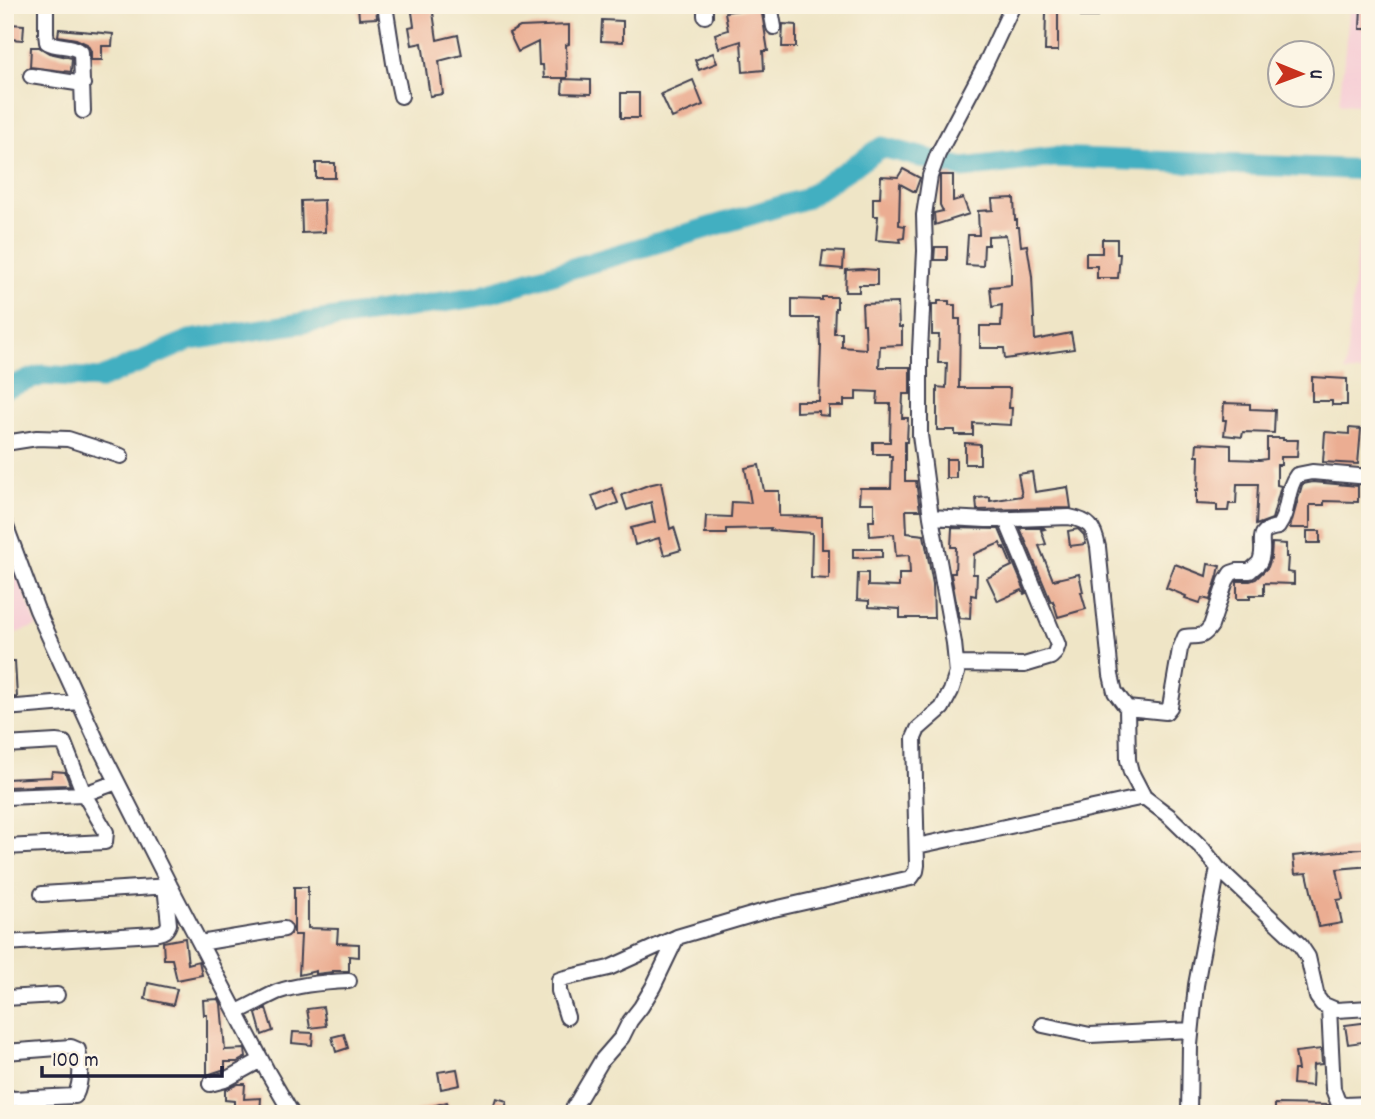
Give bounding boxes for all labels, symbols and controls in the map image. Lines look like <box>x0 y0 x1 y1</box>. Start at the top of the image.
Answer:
north arrow <box>1266 38 1336 108</box>
text: U <box>1301 69 1328 79</box>
scale bar <box>42 1035 222 1079</box>
text: 100 m <box>52 1047 99 1077</box>

